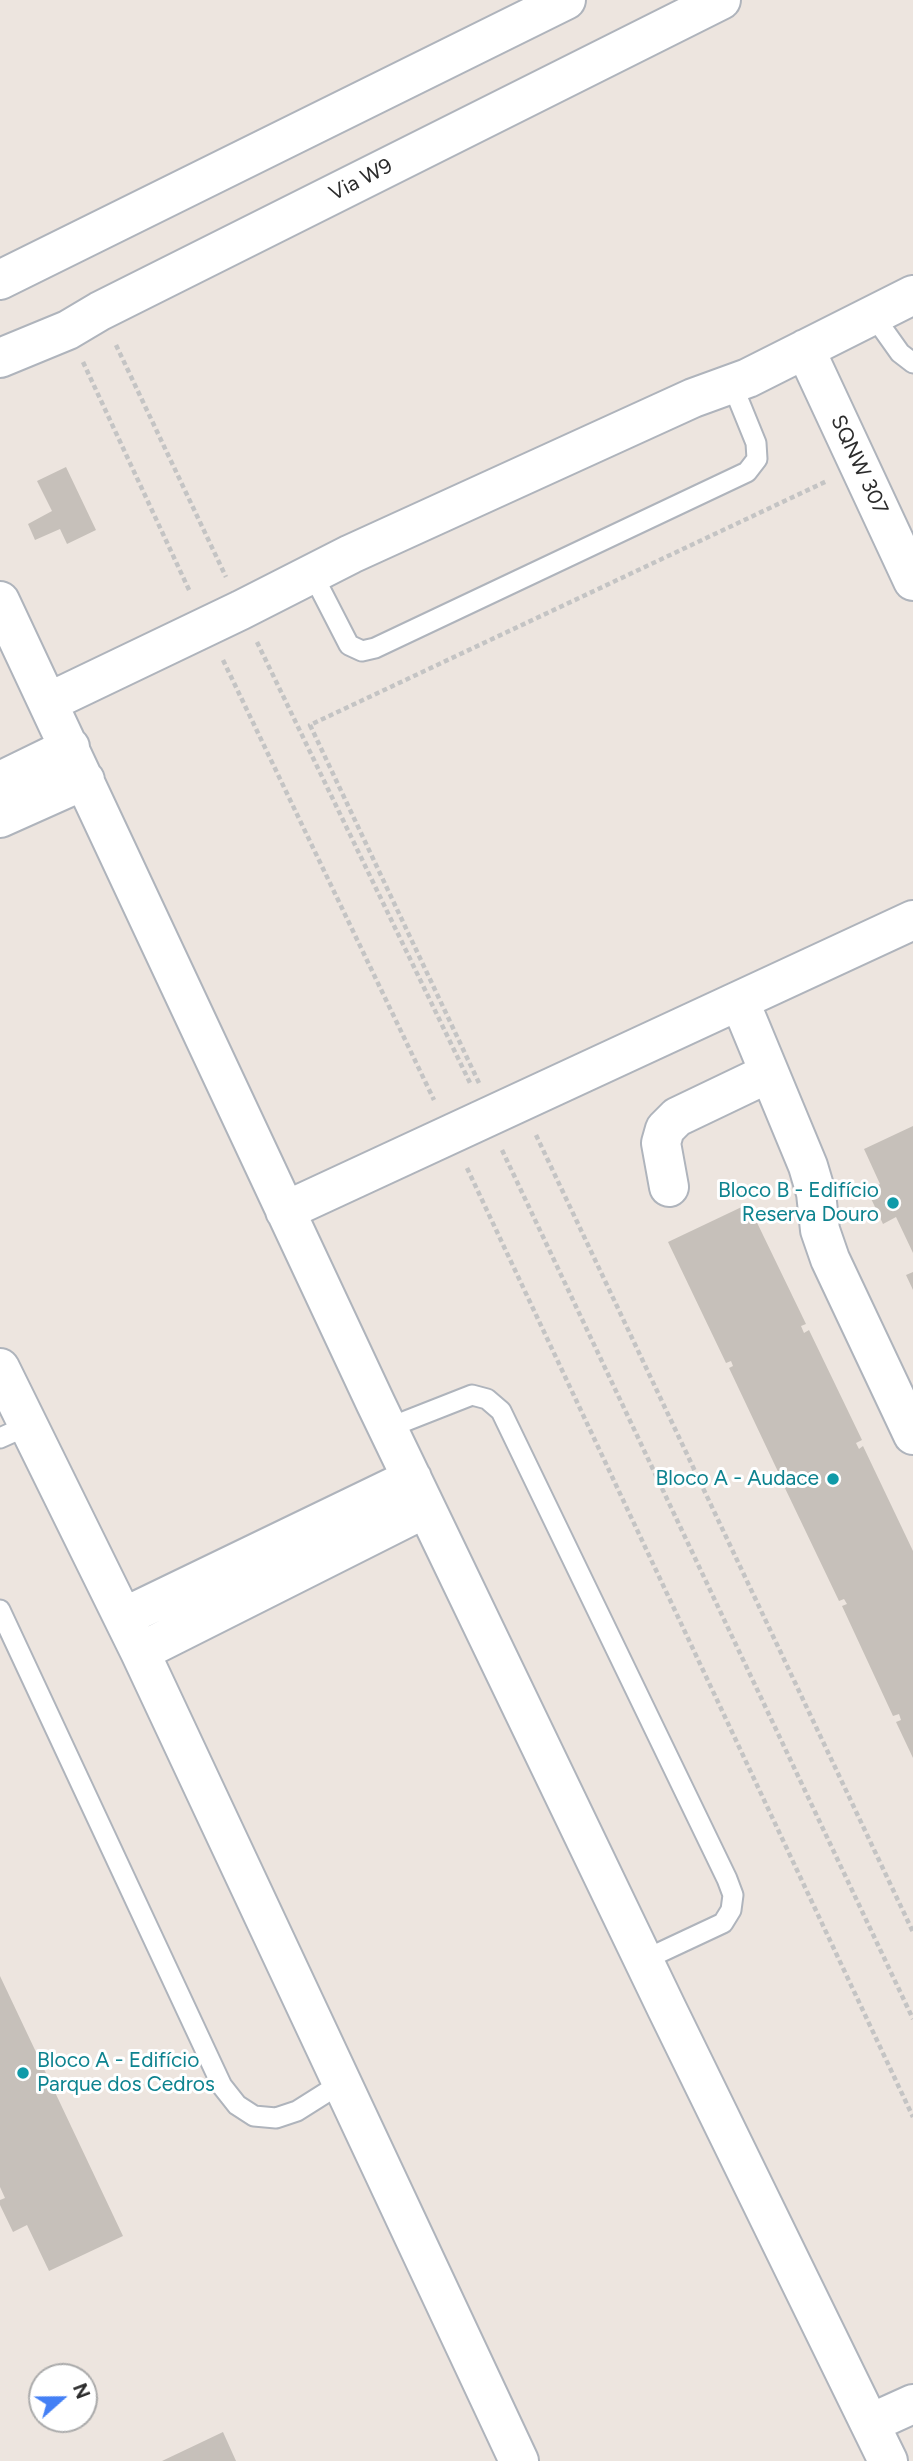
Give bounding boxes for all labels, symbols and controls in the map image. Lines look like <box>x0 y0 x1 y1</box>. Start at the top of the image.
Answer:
street label: Via W9 <box>325 153 397 207</box>
street label: SQNW 307 <box>825 411 893 519</box>
place label: Bloco B - Edifício Reserva Douro <box>718 1178 879 1228</box>
marker: Bloco B - Edifício Reserva Douro <box>885 1195 901 1211</box>
place label: Bloco A - Audace <box>656 1466 819 1492</box>
marker: Bloco A - Audace <box>825 1471 841 1487</box>
place label: Bloco A - Edifício Parque dos Cedros <box>37 2048 215 2098</box>
marker: Bloco A - Edifício Parque dos Cedros <box>15 2065 31 2081</box>
north arrow <box>28 2363 98 2433</box>
text: N <box>68 2380 95 2402</box>

